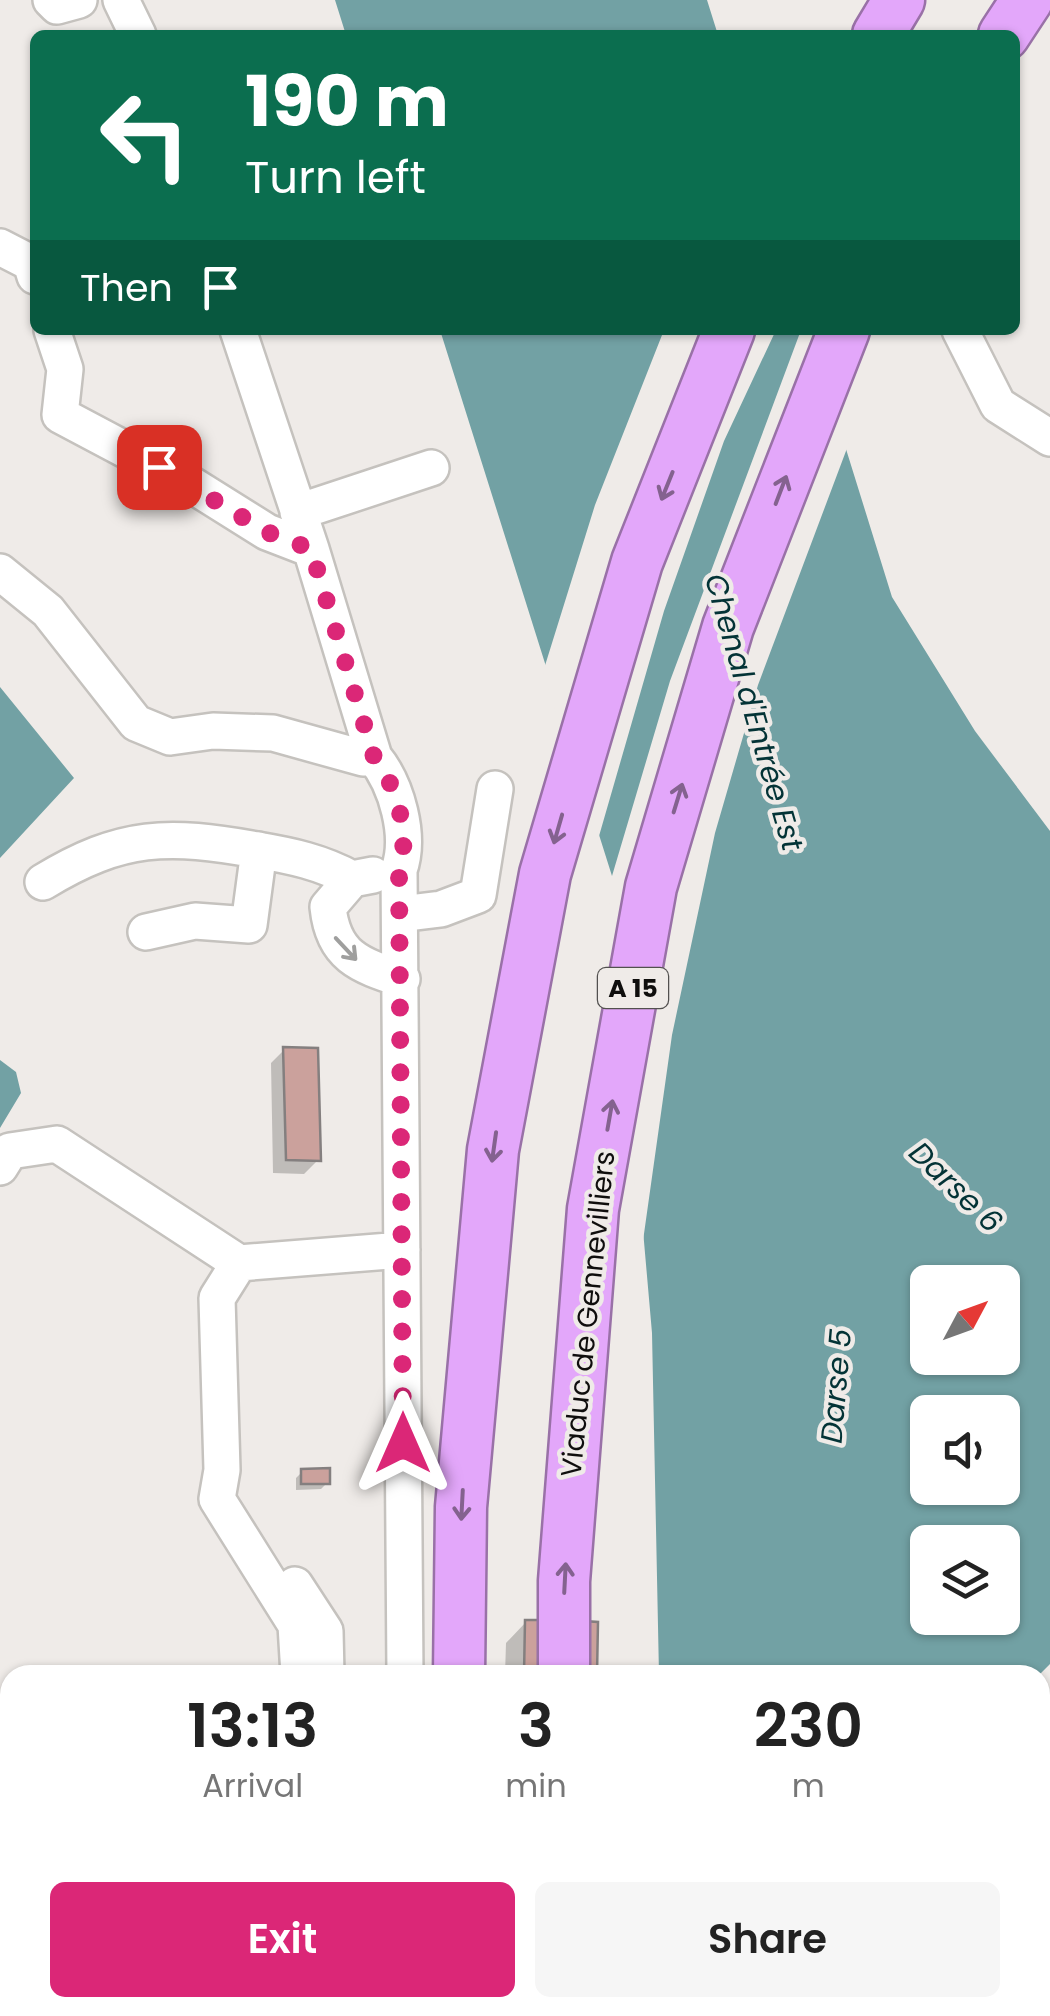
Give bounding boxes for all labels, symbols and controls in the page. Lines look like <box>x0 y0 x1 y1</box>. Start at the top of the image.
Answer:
text: 190 m <box>245 52 449 151</box>
icon: left <box>80 70 210 200</box>
text: Turn left <box>245 146 426 209</box>
icon: arrive <box>193 260 248 315</box>
text: Then <box>80 261 173 314</box>
pin <box>117 425 202 510</box>
icon: arrive <box>132 440 187 495</box>
one-way arrow <box>657 470 675 501</box>
one-way arrow <box>774 475 792 506</box>
water label: Chenal d'Entrée Est <box>694 568 814 857</box>
one-way arrow <box>670 782 688 814</box>
one-way arrow <box>548 812 566 844</box>
one-way arrow <box>334 936 358 961</box>
road number: A 15 <box>598 968 668 1008</box>
one-way arrow <box>601 1099 620 1132</box>
one-way arrow <box>485 1130 503 1163</box>
water label: Darse 6 <box>900 1132 1012 1242</box>
street label: Viaduc de Gennevilliers <box>551 1149 625 1479</box>
north arrow <box>910 1265 1020 1375</box>
map controls <box>910 1265 1020 1635</box>
water label: Darse 5 <box>810 1327 862 1445</box>
position arrow <box>351 1391 455 1495</box>
button: sound <box>910 1395 1020 1505</box>
one-way arrow <box>452 1489 471 1521</box>
button: layers <box>910 1525 1020 1635</box>
one-way arrow <box>556 1562 575 1594</box>
text: 13:13 <box>187 1684 318 1768</box>
text: 3 <box>518 1684 554 1768</box>
text: 230 <box>754 1684 863 1768</box>
text: Arrival <box>202 1763 303 1808</box>
text: min <box>505 1763 567 1808</box>
text: m <box>792 1763 825 1808</box>
button: Exit <box>50 1882 515 1997</box>
button: Share <box>535 1882 1000 1997</box>

